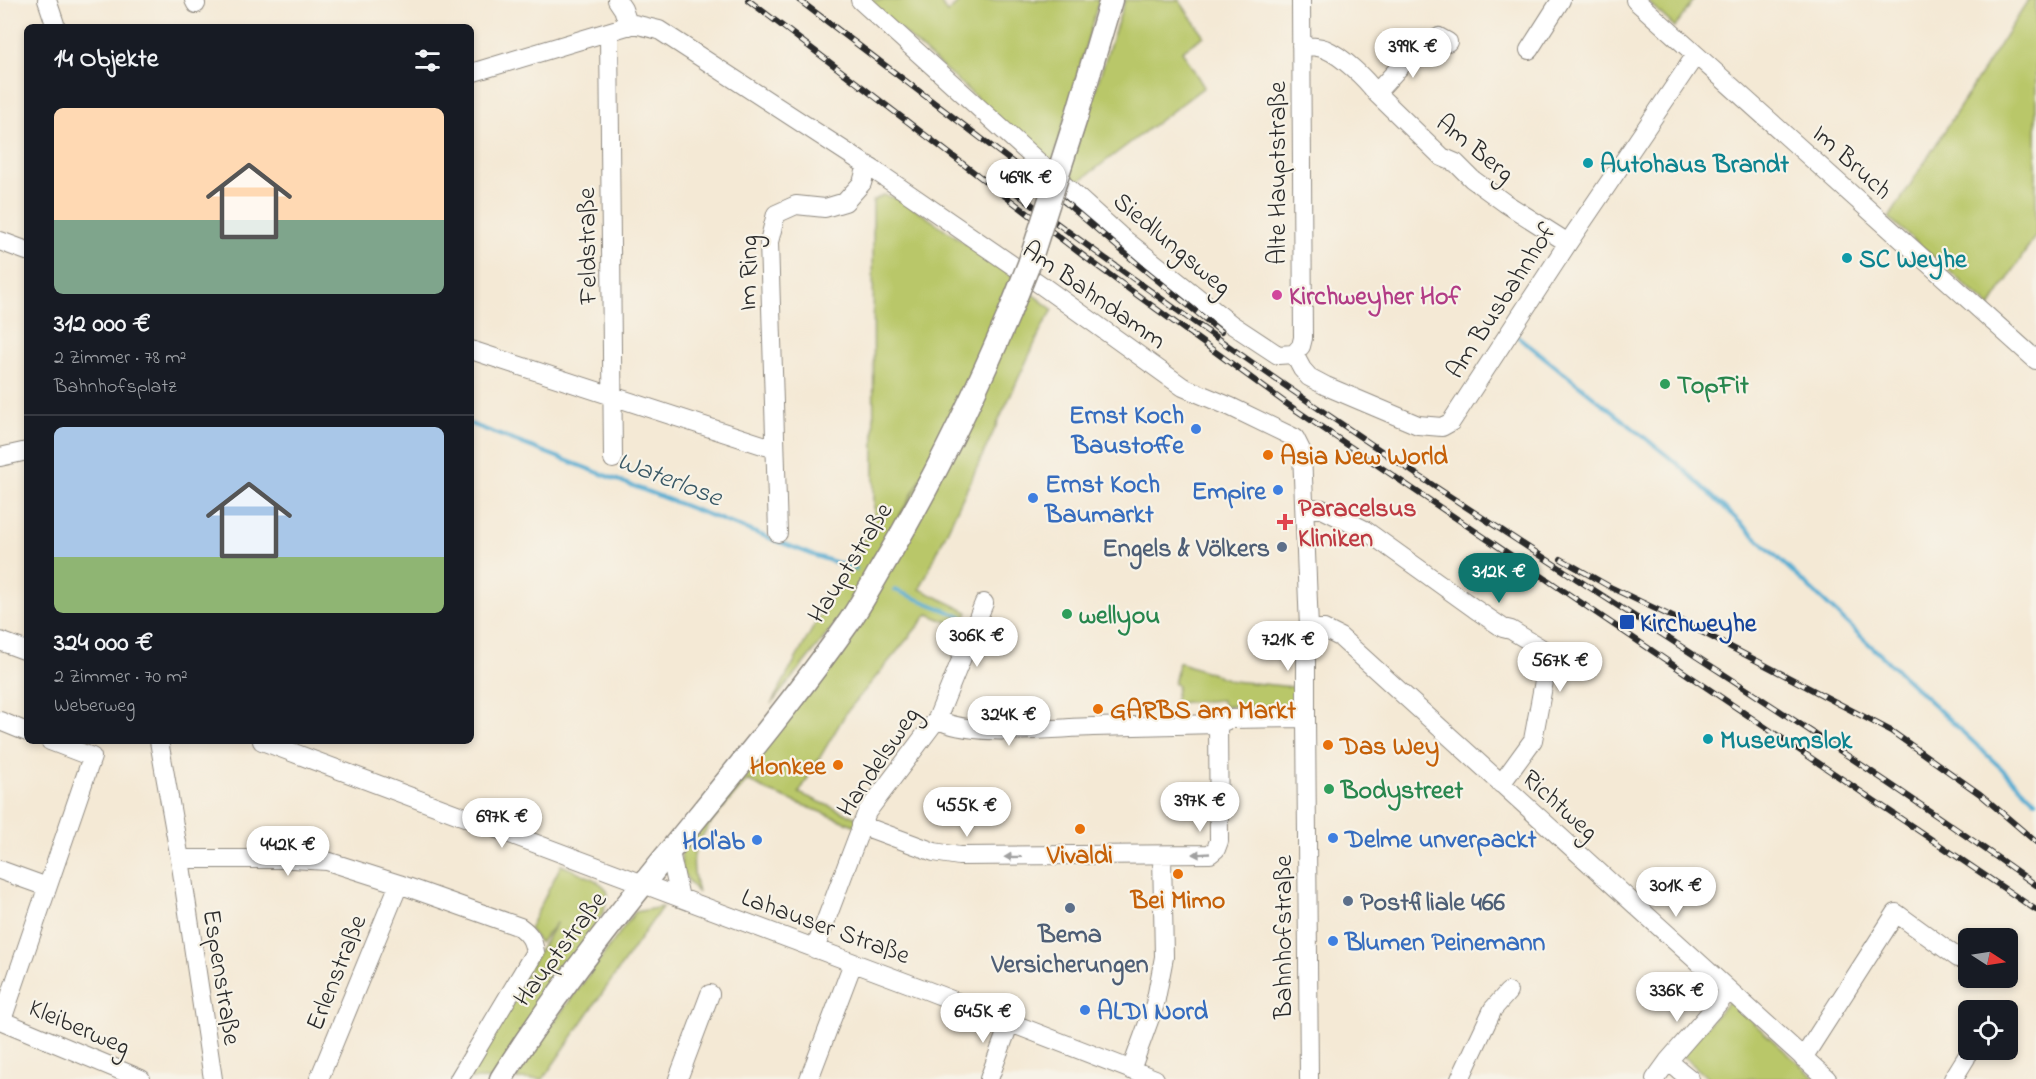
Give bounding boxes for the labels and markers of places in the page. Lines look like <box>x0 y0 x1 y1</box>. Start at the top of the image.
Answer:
pin: 399K € <box>1364 28 1462 79</box>
place label: Autohaus Brandt <box>1600 147 1789 185</box>
marker: Autohaus Brandt <box>1581 156 1595 170</box>
pin: 469K € <box>977 159 1075 210</box>
place label: SC Weyhe <box>1859 242 1968 280</box>
marker: SC Weyhe <box>1840 251 1854 265</box>
place label: Kirchweyher Hof <box>1289 279 1462 317</box>
marker: Kirchweyher Hof <box>1270 288 1284 302</box>
place label: TopFit <box>1677 368 1749 406</box>
marker: TopFit <box>1658 377 1672 391</box>
place label: Ernst Koch Baustoffe <box>1069 398 1185 466</box>
marker: Ernst Koch Baustoffe <box>1189 422 1203 436</box>
place label: Asia New World <box>1280 439 1448 477</box>
marker: Asia New World <box>1261 448 1275 462</box>
place label: Ernst Koch Baumarkt <box>1044 467 1160 535</box>
place label: Empire <box>1192 474 1267 512</box>
marker: Empire <box>1271 483 1285 497</box>
marker: Ernst Koch Baumarkt <box>1026 491 1040 505</box>
place label: Paracelsus Kliniken <box>1298 491 1416 559</box>
marker: Paracelsus Kliniken <box>1276 513 1294 531</box>
place label: Engels & Völkers <box>1102 531 1270 570</box>
marker: Engels & Völkers <box>1275 540 1289 554</box>
pin: 312K € <box>1450 553 1548 604</box>
place label: wellyou <box>1079 598 1160 636</box>
place label: Kirchweyhe <box>1640 606 1758 644</box>
marker: wellyou <box>1060 607 1074 621</box>
marker: Kirchweyhe <box>1618 613 1636 631</box>
pin: 306K € <box>928 617 1026 668</box>
pin: 721K € <box>1239 621 1337 672</box>
pin: 567K € <box>1511 642 1609 693</box>
place label: GARBS am Markt <box>1110 693 1296 731</box>
pin: 324K € <box>960 696 1058 747</box>
marker: GARBS am Markt <box>1091 702 1105 716</box>
place label: Museumslok <box>1720 723 1853 761</box>
place label: Das Wey <box>1339 729 1439 767</box>
marker: Museumslok <box>1701 732 1715 746</box>
marker: Das Wey <box>1321 738 1335 752</box>
place label: Honkee <box>750 749 827 787</box>
marker: Honkee <box>831 758 845 772</box>
place label: Bodystreet <box>1340 773 1463 811</box>
pin: 397K € <box>1151 782 1249 833</box>
marker: Bodystreet <box>1322 782 1336 796</box>
pin: 455K € <box>918 787 1016 838</box>
pin: 697K € <box>453 798 551 849</box>
marker: Vivaldi <box>1073 822 1087 836</box>
place label: Delme unverpackt <box>1344 822 1537 860</box>
place label: Hol'ab <box>682 824 745 862</box>
pin: 442K € <box>239 826 337 877</box>
marker: Delme unverpackt <box>1326 831 1340 845</box>
marker: Hol'ab <box>750 833 764 847</box>
place label: Vivaldi <box>1046 838 1113 876</box>
marker: Bei Mimo <box>1171 867 1185 881</box>
pin: 301K € <box>1627 867 1725 918</box>
place label: Bei Mimo <box>1130 883 1225 921</box>
place label: Postfiliale 466 <box>1360 885 1505 923</box>
marker: Postfiliale 466 <box>1341 894 1355 908</box>
marker: Bema Versicherungen <box>1063 901 1077 915</box>
place label: Bema Versicherungen <box>990 917 1149 986</box>
place label: Blumen Peinemann <box>1344 925 1546 963</box>
marker: Blumen Peinemann <box>1326 934 1340 948</box>
pin: 336K € <box>1628 972 1726 1023</box>
pin: 645K € <box>934 993 1032 1044</box>
place label: ALDI Nord <box>1097 994 1208 1032</box>
marker: ALDI Nord <box>1078 1003 1092 1017</box>

